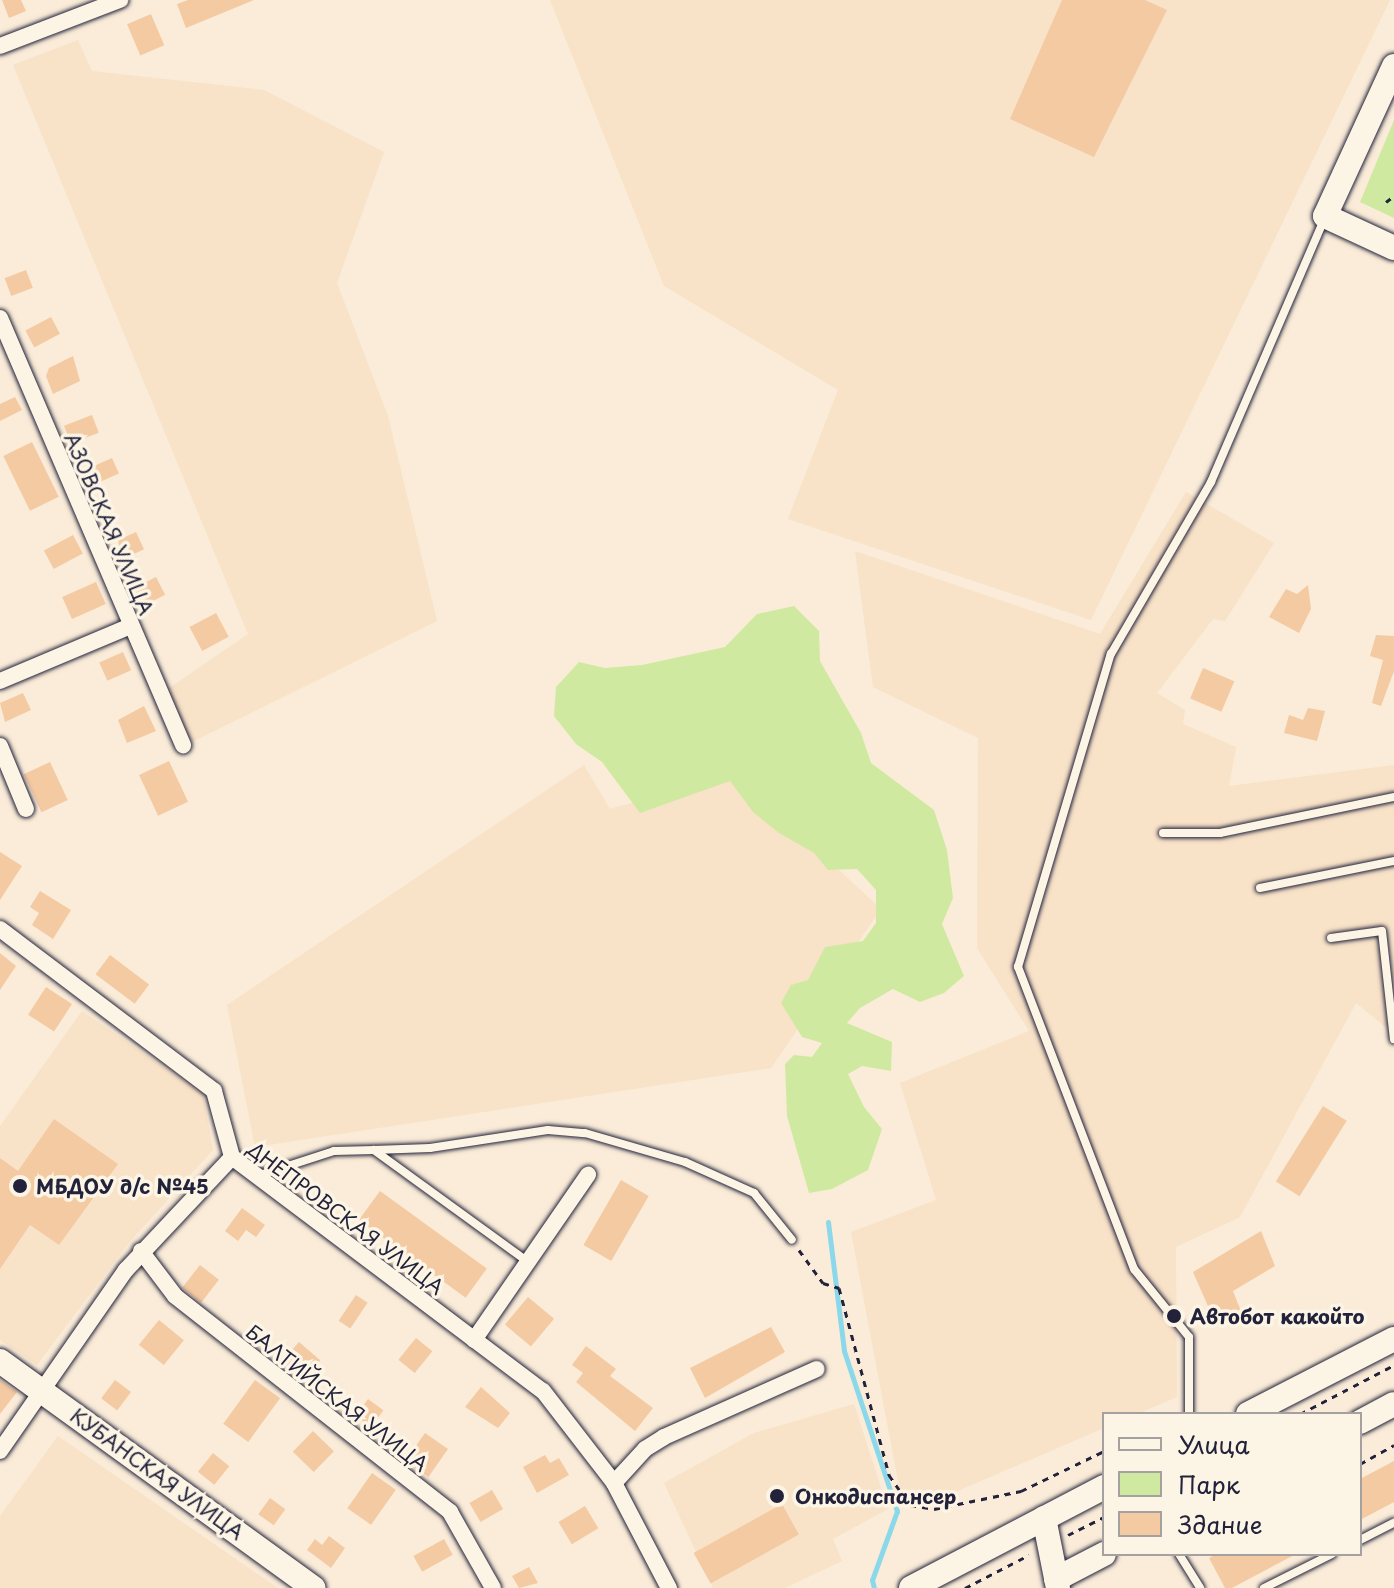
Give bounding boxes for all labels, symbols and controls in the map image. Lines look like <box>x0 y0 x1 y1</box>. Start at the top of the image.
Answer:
street label: АЗОВСКАЯ УЛИЦА <box>60 429 158 619</box>
street label: ДНЕПРОВСКАЯ УЛИЦА <box>244 1137 448 1299</box>
place label: МБДОУ д/с №45 <box>36 1174 210 1198</box>
marker: МБДОУ д/с №45 <box>11 1177 29 1195</box>
place label: Автобот какойто <box>1190 1304 1365 1328</box>
marker: Автобот какойто <box>1165 1307 1183 1325</box>
street label: БАЛТИЙСКАЯ УЛИЦА <box>241 1320 433 1476</box>
street label: КУБАНСКАЯ УЛИЦА <box>65 1403 249 1545</box>
legend <box>1102 1412 1362 1556</box>
text: Улица <box>1178 1426 1250 1462</box>
text: Парк <box>1178 1466 1240 1502</box>
place label: Онкодиспансер <box>795 1484 956 1508</box>
marker: Онкодиспансер <box>766 1485 788 1507</box>
text: Здание <box>1178 1506 1263 1542</box>

